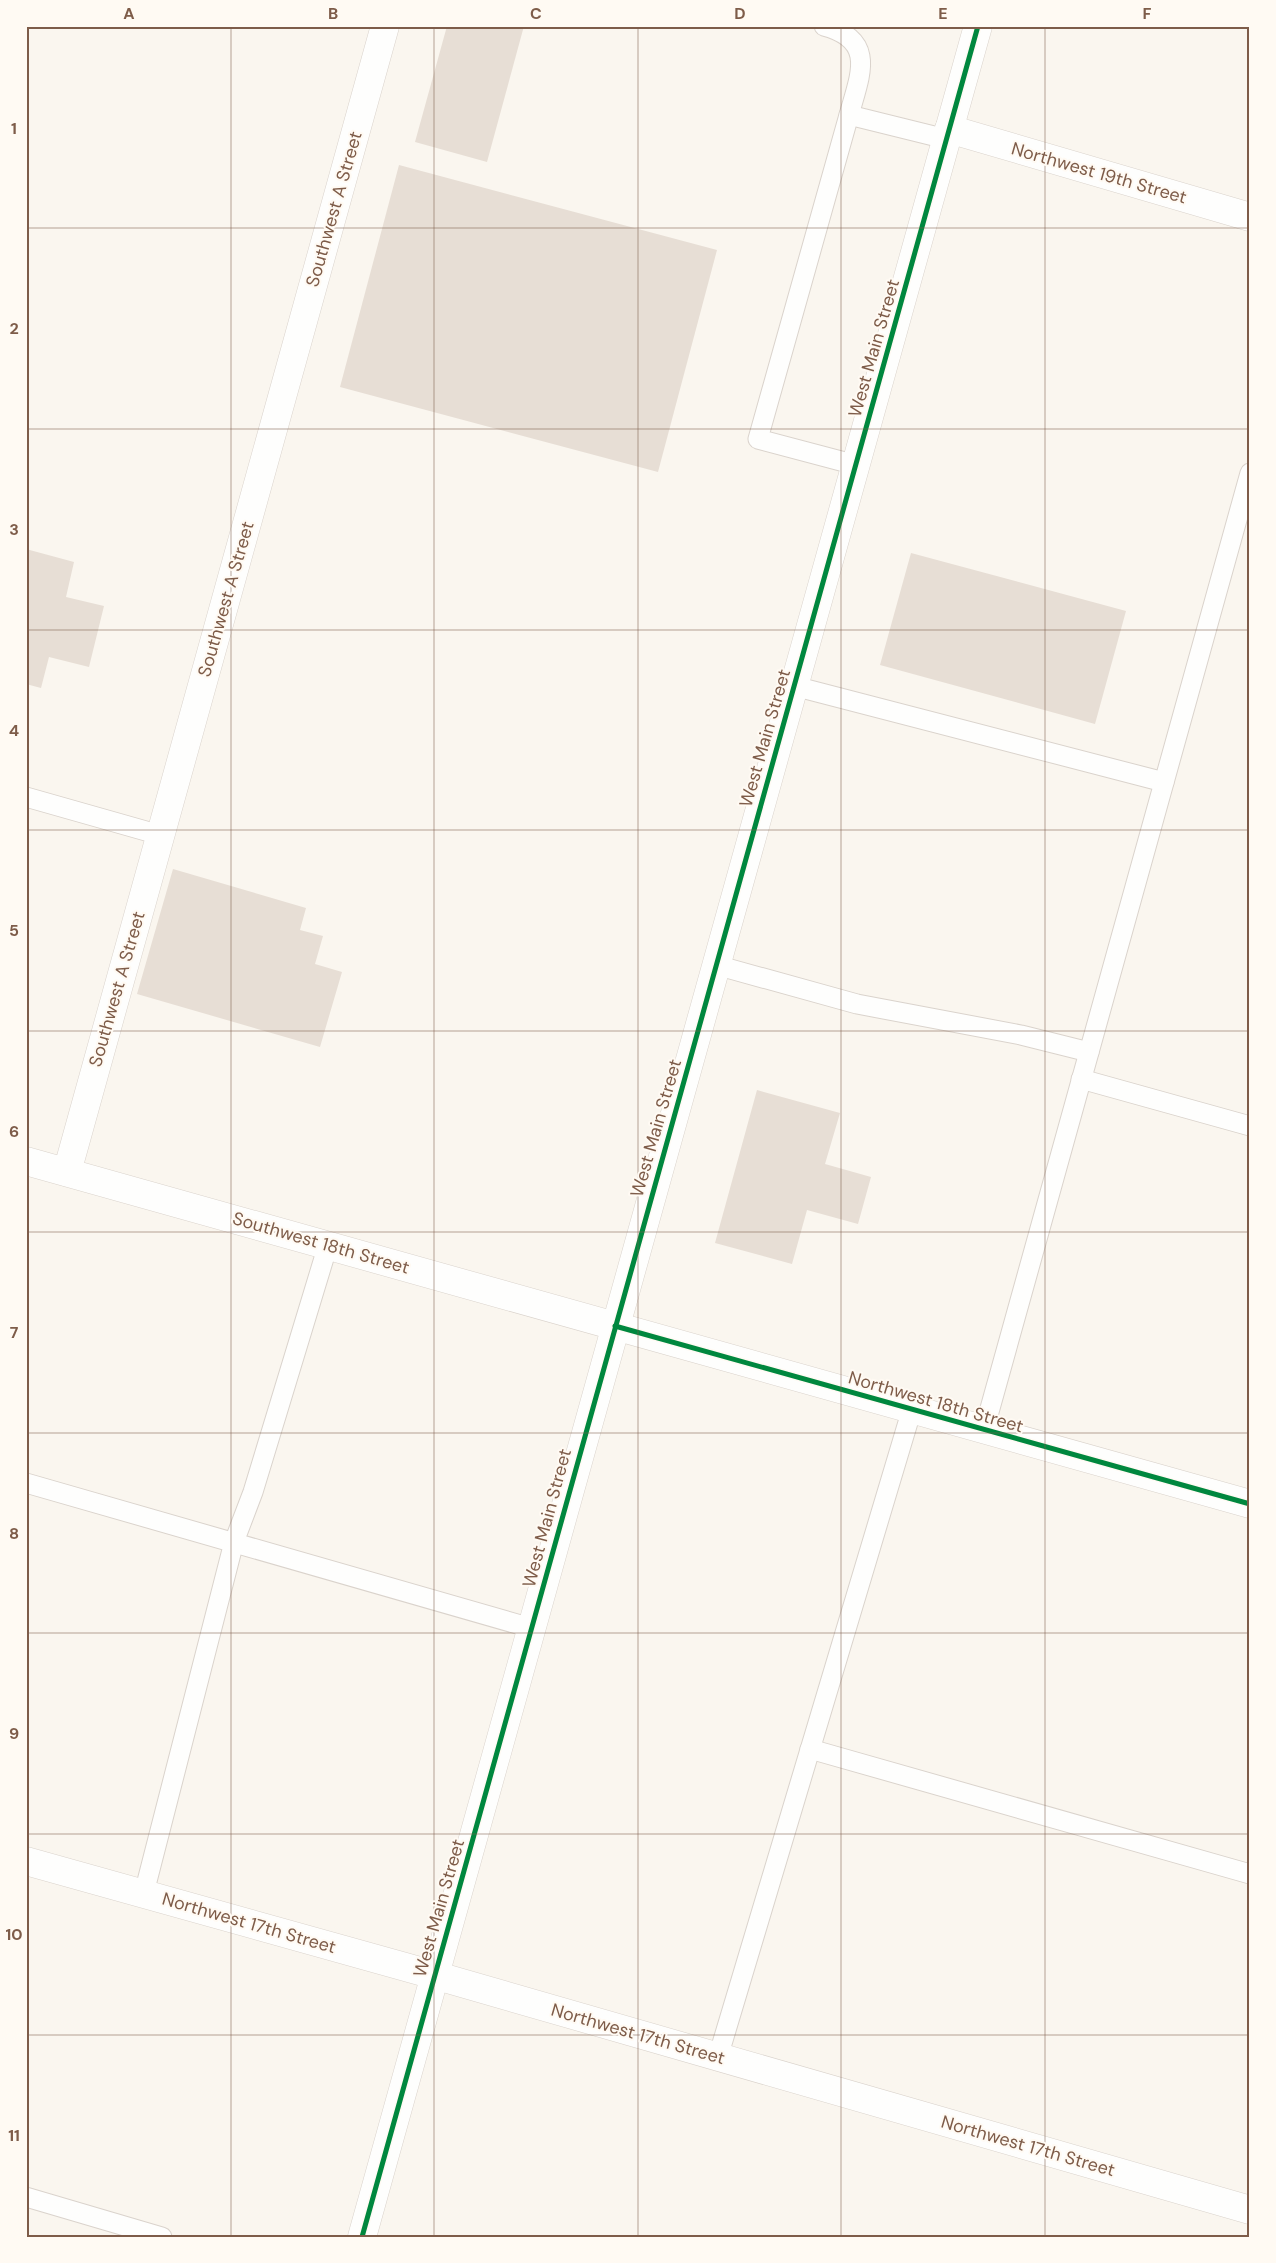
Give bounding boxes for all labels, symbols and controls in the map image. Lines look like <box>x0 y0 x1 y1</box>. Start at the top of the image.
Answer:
text: A <box>123 3 135 24</box>
text: B <box>328 3 338 24</box>
text: C <box>530 3 542 24</box>
text: D <box>734 3 746 24</box>
text: E <box>938 3 948 24</box>
text: F <box>1143 3 1152 24</box>
text: 1 <box>11 118 17 139</box>
street label: Southwest A Street <box>300 128 368 290</box>
street label: Northwest 19th Street <box>1009 136 1189 210</box>
street label: West Main Street <box>843 276 905 420</box>
text: 2 <box>9 318 19 339</box>
street label: Southwest A Street <box>192 518 260 680</box>
text: 3 <box>9 519 19 540</box>
street label: West Main Street <box>734 666 796 810</box>
text: 4 <box>9 720 19 741</box>
street label: Southwest A Street <box>83 908 151 1070</box>
text: 5 <box>9 920 19 941</box>
street label: West Main Street <box>625 1056 687 1200</box>
text: 6 <box>9 1121 19 1142</box>
street label: Southwest 18th Street <box>230 1206 412 1280</box>
text: 7 <box>10 1322 19 1343</box>
street label: Northwest 18th Street <box>846 1366 1026 1438</box>
street label: West Main Street <box>517 1446 577 1590</box>
text: 8 <box>9 1523 19 1544</box>
text: 9 <box>9 1723 19 1744</box>
street label: West Main Street <box>408 1836 470 1980</box>
street label: Northwest 17th Street <box>159 1887 339 1959</box>
text: 10 <box>5 1924 23 1945</box>
street label: Northwest 17th Street <box>548 1998 728 2070</box>
street label: Northwest 17th Street <box>938 2110 1118 2182</box>
text: 11 <box>8 2125 20 2146</box>

